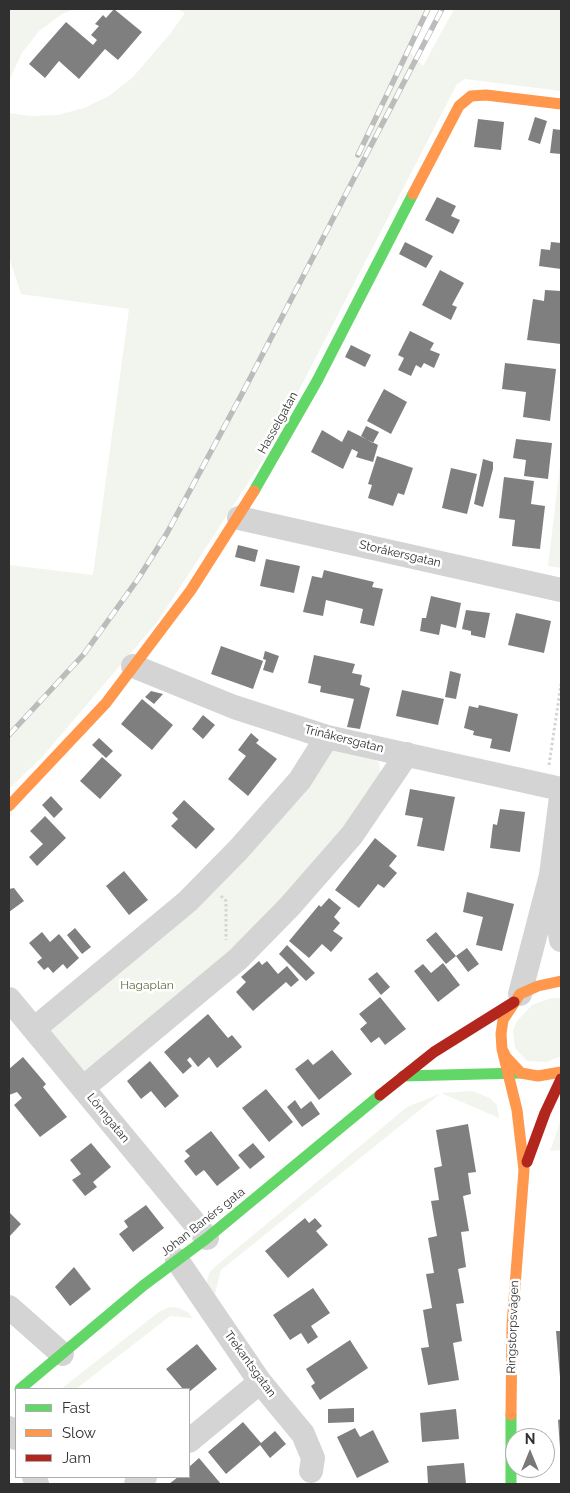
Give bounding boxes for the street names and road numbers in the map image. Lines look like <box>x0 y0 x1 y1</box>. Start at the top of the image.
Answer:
street label: Hasselgatan <box>255 389 301 457</box>
street label: Storåkersgatan <box>358 538 442 570</box>
street label: Trinåkersgatan <box>303 722 385 756</box>
street label: Lönngatan <box>84 1090 132 1146</box>
street label: Johan Banérs gata <box>158 1185 248 1259</box>
street label: Ringstorpsvägen <box>504 1280 522 1374</box>
street label: Trekantsgatan <box>221 1328 279 1400</box>

